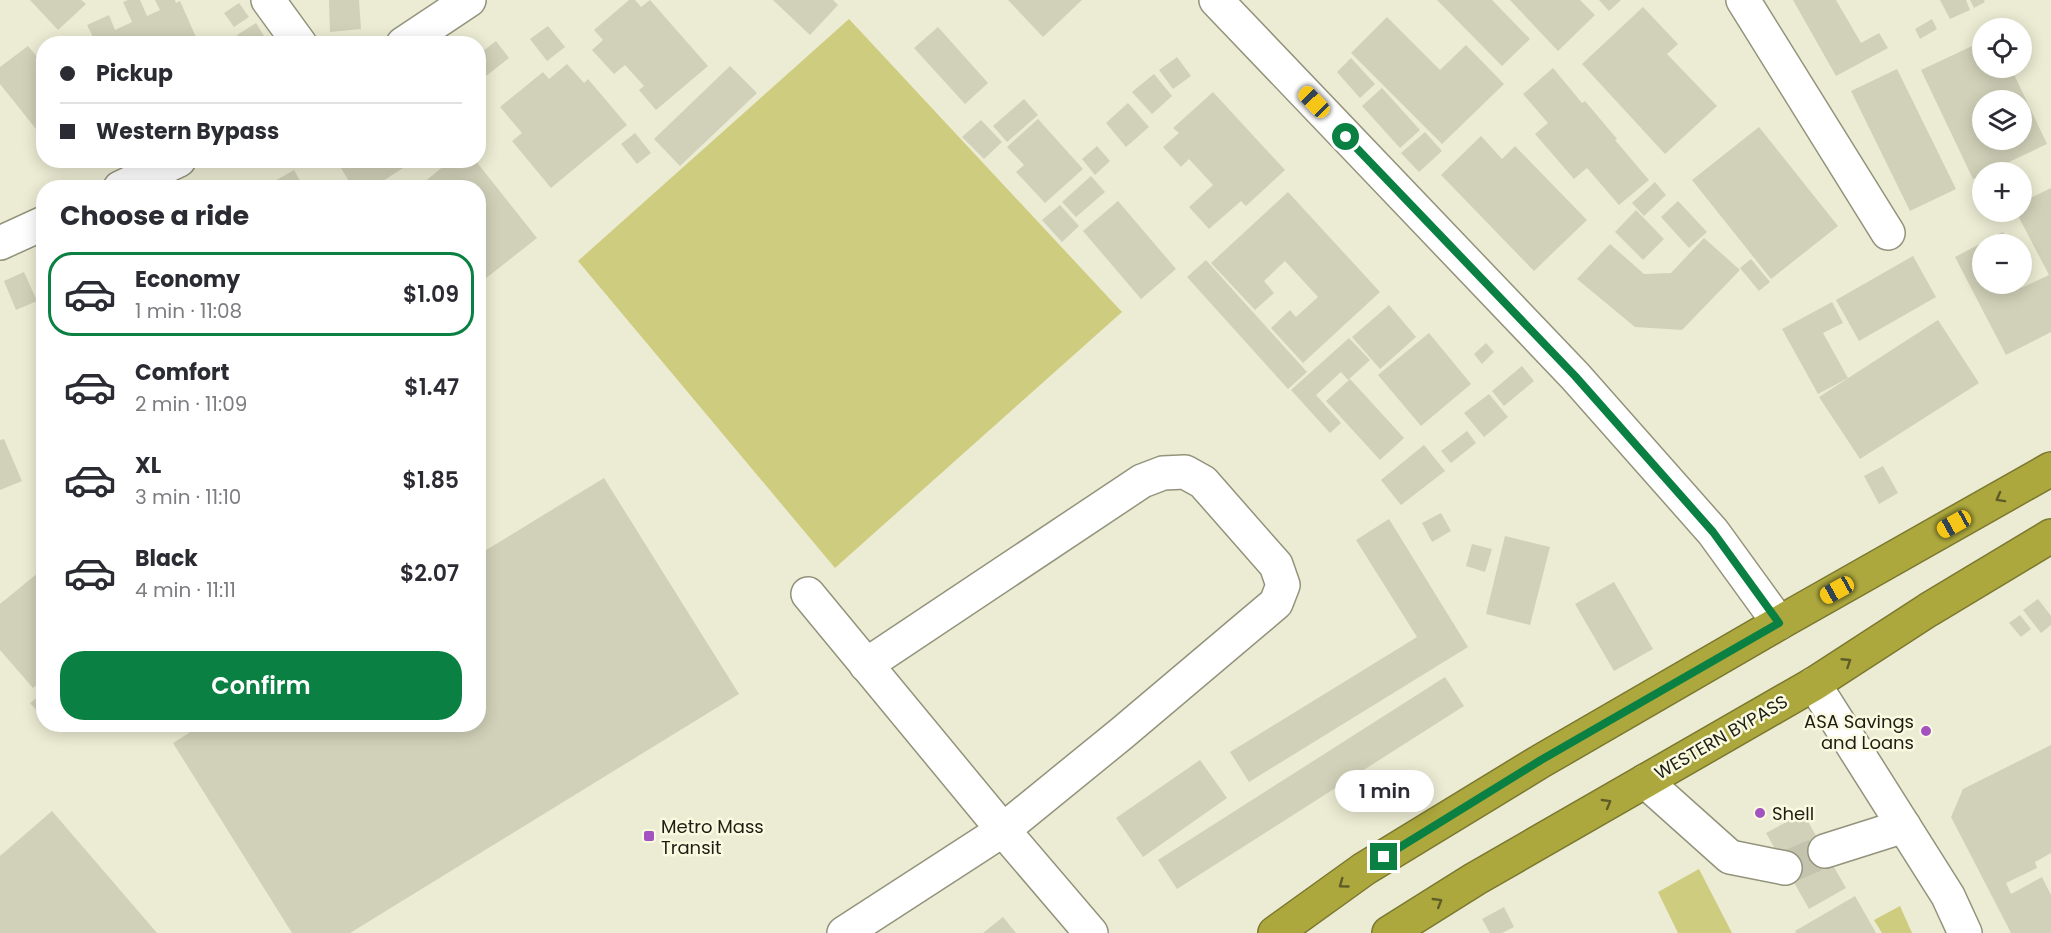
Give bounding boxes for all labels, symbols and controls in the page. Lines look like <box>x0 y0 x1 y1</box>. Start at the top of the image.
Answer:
map controls <box>1972 18 2032 294</box>
button: locate <box>1972 18 2032 78</box>
text: Pickup <box>96 58 173 89</box>
car <box>1295 83 1333 121</box>
button: layers <box>1972 90 2032 150</box>
text: Western Bypass <box>96 116 279 147</box>
route start <box>1332 123 1359 150</box>
button: + <box>1972 162 2032 222</box>
text: Choose a ride <box>60 197 249 234</box>
button: − <box>1972 234 2032 294</box>
text: Economy <box>135 264 240 295</box>
icon: car <box>63 267 117 321</box>
text: $1.09 <box>403 279 459 310</box>
text: 1 min · 11:08 <box>135 297 242 325</box>
text: Comfort <box>135 357 229 388</box>
icon: car <box>63 360 117 414</box>
text: $1.47 <box>404 372 459 403</box>
text: 2 min · 11:09 <box>135 390 247 418</box>
text: XL <box>135 450 161 481</box>
icon: car <box>63 453 117 507</box>
text: $1.85 <box>403 465 459 496</box>
text: 3 min · 11:10 <box>135 483 241 511</box>
one-way arrow <box>1996 491 2006 502</box>
car <box>1934 507 1974 541</box>
text: Black <box>135 543 198 574</box>
icon: car <box>63 546 117 600</box>
text: $2.07 <box>400 558 459 589</box>
car <box>1817 573 1857 607</box>
text: 4 min · 11:11 <box>135 576 236 604</box>
button: Confirm <box>60 651 462 720</box>
one-way arrow <box>1840 658 1851 669</box>
street label: WESTERN BYPASS <box>1650 689 1792 785</box>
place label: ASA Savings and Loans <box>1804 709 1914 755</box>
marker: ASA Savings and Loans <box>1919 724 1933 738</box>
callout: 1 min <box>1334 770 1434 812</box>
text: 1 min <box>1359 777 1410 805</box>
one-way arrow <box>1600 799 1611 811</box>
place label: Shell <box>1772 801 1814 826</box>
marker: Shell <box>1753 806 1767 820</box>
place label: Metro Mass Transit <box>661 814 764 860</box>
marker: Metro Mass Transit <box>642 829 656 843</box>
route end <box>1370 843 1397 870</box>
one-way arrow <box>1339 877 1350 888</box>
one-way arrow <box>1432 897 1442 909</box>

